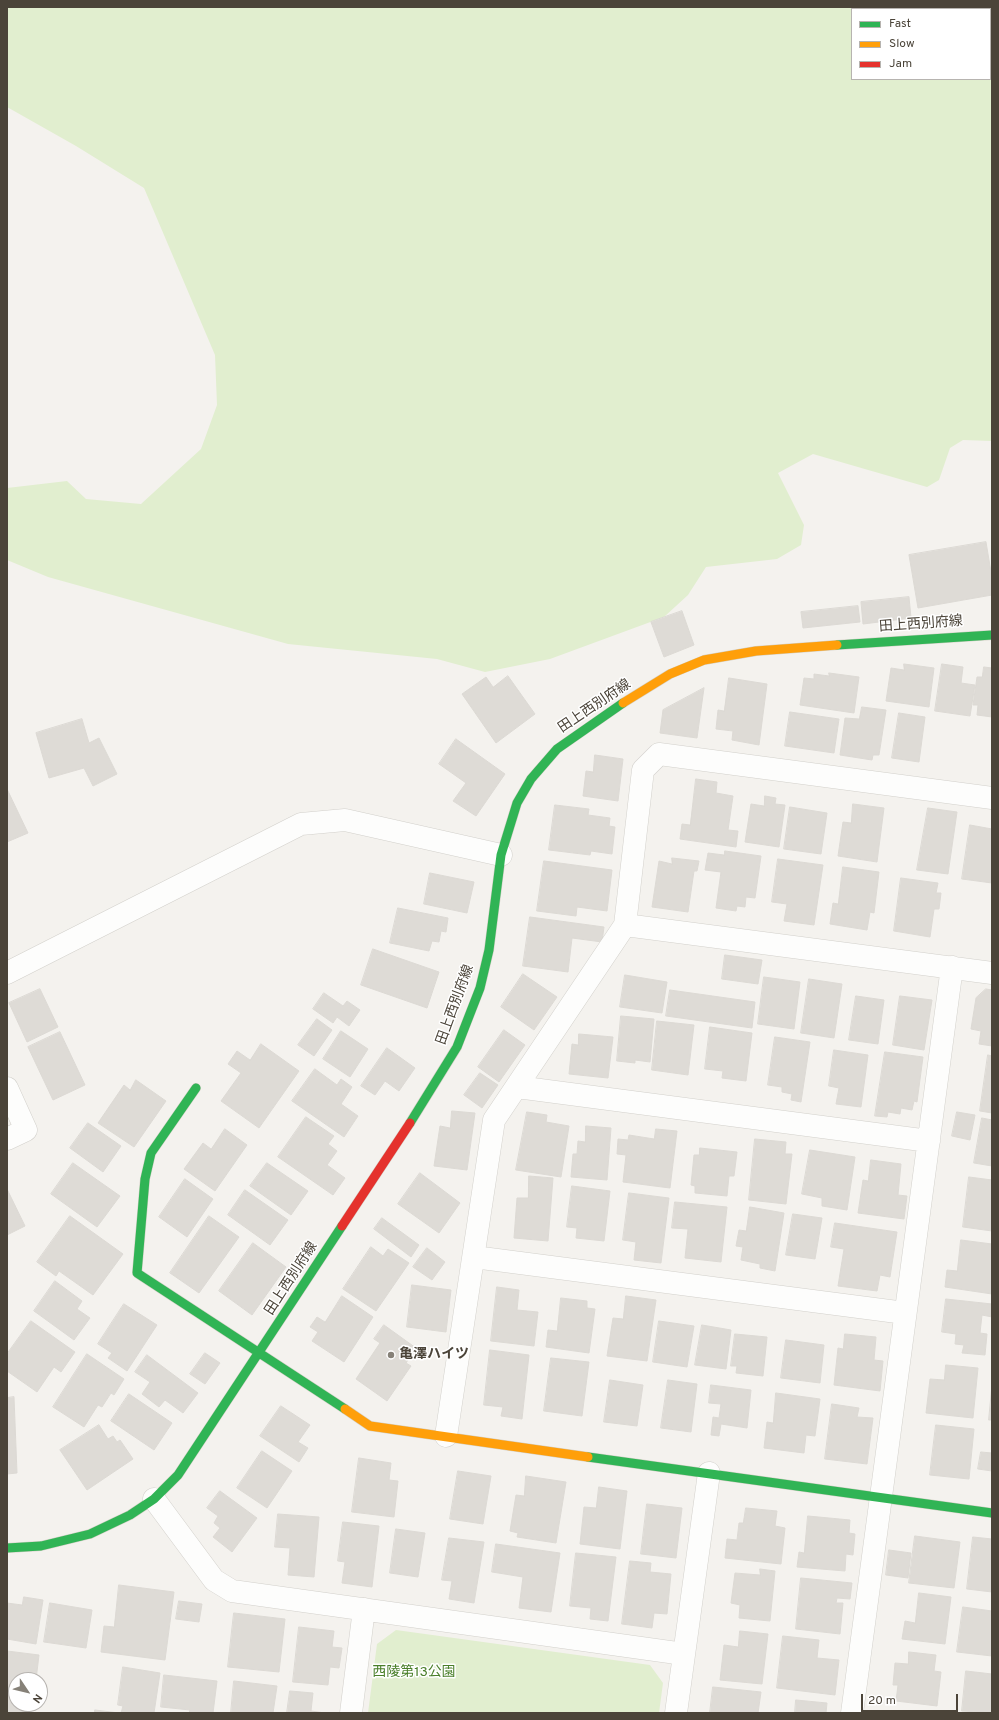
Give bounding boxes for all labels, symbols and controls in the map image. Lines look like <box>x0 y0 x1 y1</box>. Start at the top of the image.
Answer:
legend <box>851 8 991 80</box>
text: Fast <box>889 16 911 32</box>
text: Slow <box>889 36 915 52</box>
text: Jam <box>889 56 912 72</box>
street label: 田上西別府線 <box>879 614 963 636</box>
street label: 田上西別府線 <box>555 677 635 737</box>
street label: 田上西別府線 <box>434 963 478 1047</box>
street label: 田上西別府線 <box>262 1239 322 1319</box>
place label: 亀澤ハイツ <box>399 1347 469 1363</box>
marker: 亀澤ハイツ <box>386 1350 396 1360</box>
park label: 西陵第13公園 <box>372 1665 456 1681</box>
north arrow <box>8 1672 48 1712</box>
scale bar <box>863 1686 960 1712</box>
text: N <box>29 1691 45 1706</box>
text: 20 m <box>868 1693 896 1709</box>

